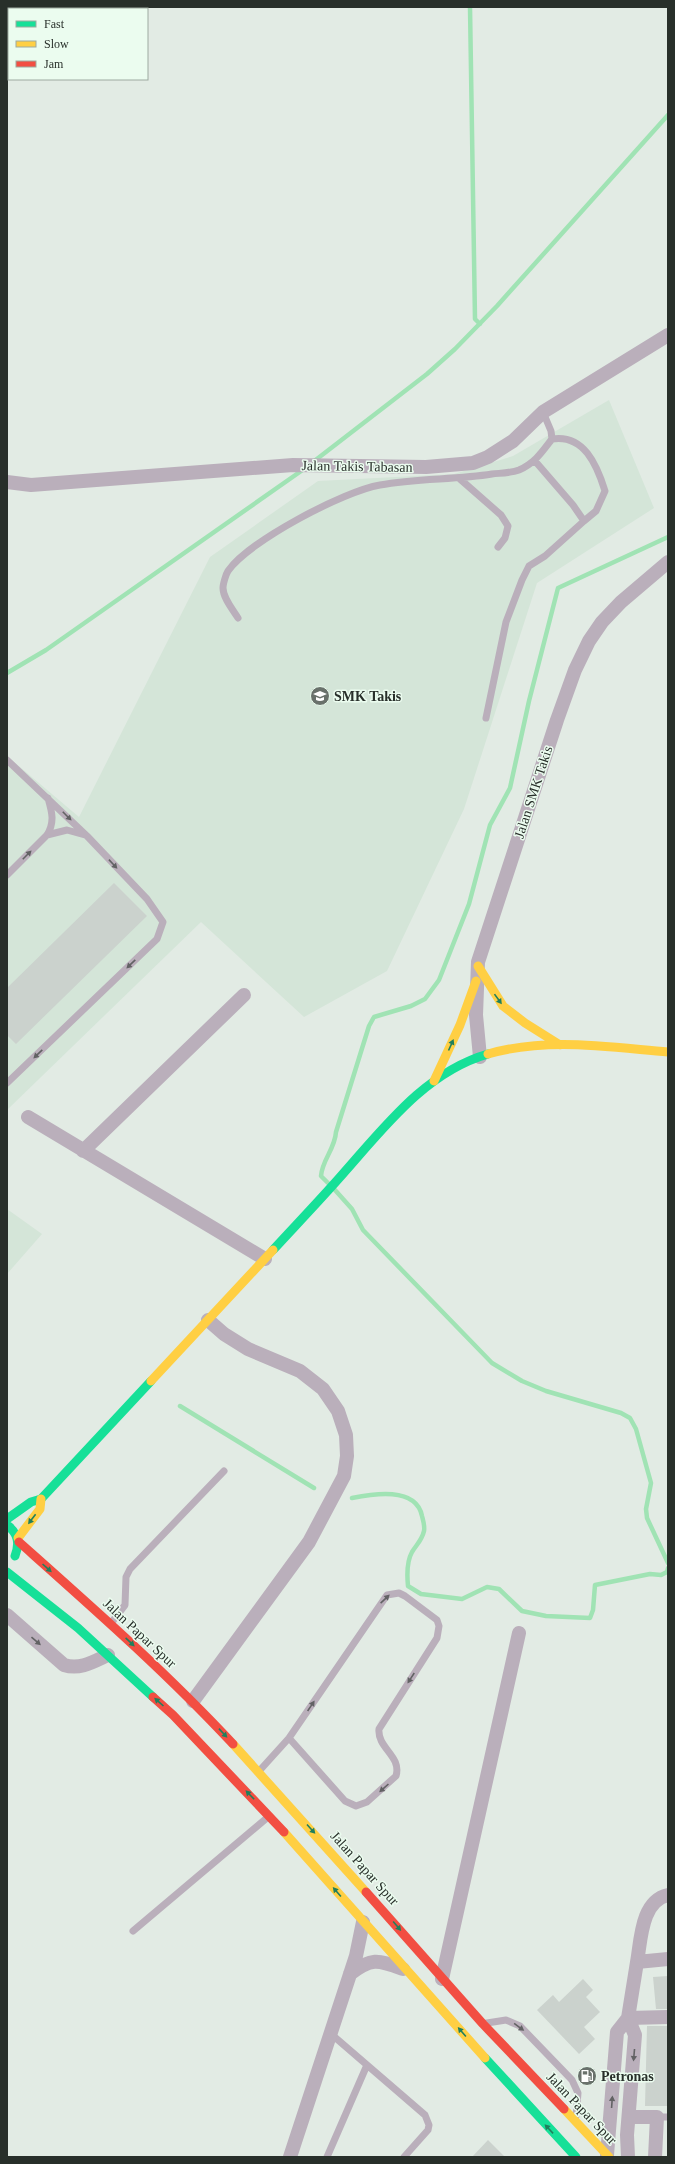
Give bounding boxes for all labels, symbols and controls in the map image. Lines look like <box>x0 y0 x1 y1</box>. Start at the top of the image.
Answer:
legend <box>8 8 148 80</box>
text: Fast <box>44 17 65 31</box>
text: Slow <box>44 37 69 51</box>
text: Jam <box>44 57 64 71</box>
street label: Jalan Takis Tabasan <box>301 458 413 475</box>
school or university icon: SMK Takis <box>309 685 331 707</box>
place label: SMK Takis <box>334 689 402 704</box>
street label: Jalan SMK Takis <box>512 744 555 840</box>
one-way arrow <box>62 811 72 821</box>
one-way arrow <box>22 850 32 860</box>
one-way arrow <box>109 859 118 869</box>
one-way arrow <box>126 959 136 969</box>
one-way arrow <box>494 994 502 1004</box>
one-way arrow <box>448 1040 454 1051</box>
one-way arrow <box>33 1049 43 1059</box>
one-way arrow <box>27 1514 36 1525</box>
one-way arrow <box>42 1564 53 1573</box>
one-way arrow <box>380 1594 390 1604</box>
street label: Jalan Papar Spur <box>100 1596 179 1671</box>
one-way arrow <box>31 1636 42 1645</box>
one-way arrow <box>125 1637 135 1647</box>
one-way arrow <box>407 1673 415 1683</box>
one-way arrow <box>154 1698 165 1707</box>
one-way arrow <box>307 1700 315 1711</box>
one-way arrow <box>218 1728 228 1738</box>
one-way arrow <box>379 1783 388 1792</box>
one-way arrow <box>246 1790 255 1800</box>
one-way arrow <box>306 1823 315 1834</box>
street label: Jalan Papar Spur <box>328 1828 402 1909</box>
one-way arrow <box>332 1887 342 1897</box>
one-way arrow <box>392 1921 401 1931</box>
one-way arrow <box>514 2023 525 2031</box>
one-way arrow <box>458 2027 467 2037</box>
one-way arrow <box>630 2049 637 2061</box>
fuel station icon: Petronas <box>576 2065 598 2087</box>
street label: Jalan Papar Spur <box>544 2069 620 2148</box>
place label: Petronas <box>601 2069 654 2084</box>
one-way arrow <box>609 2096 616 2108</box>
one-way arrow <box>544 2124 554 2134</box>

